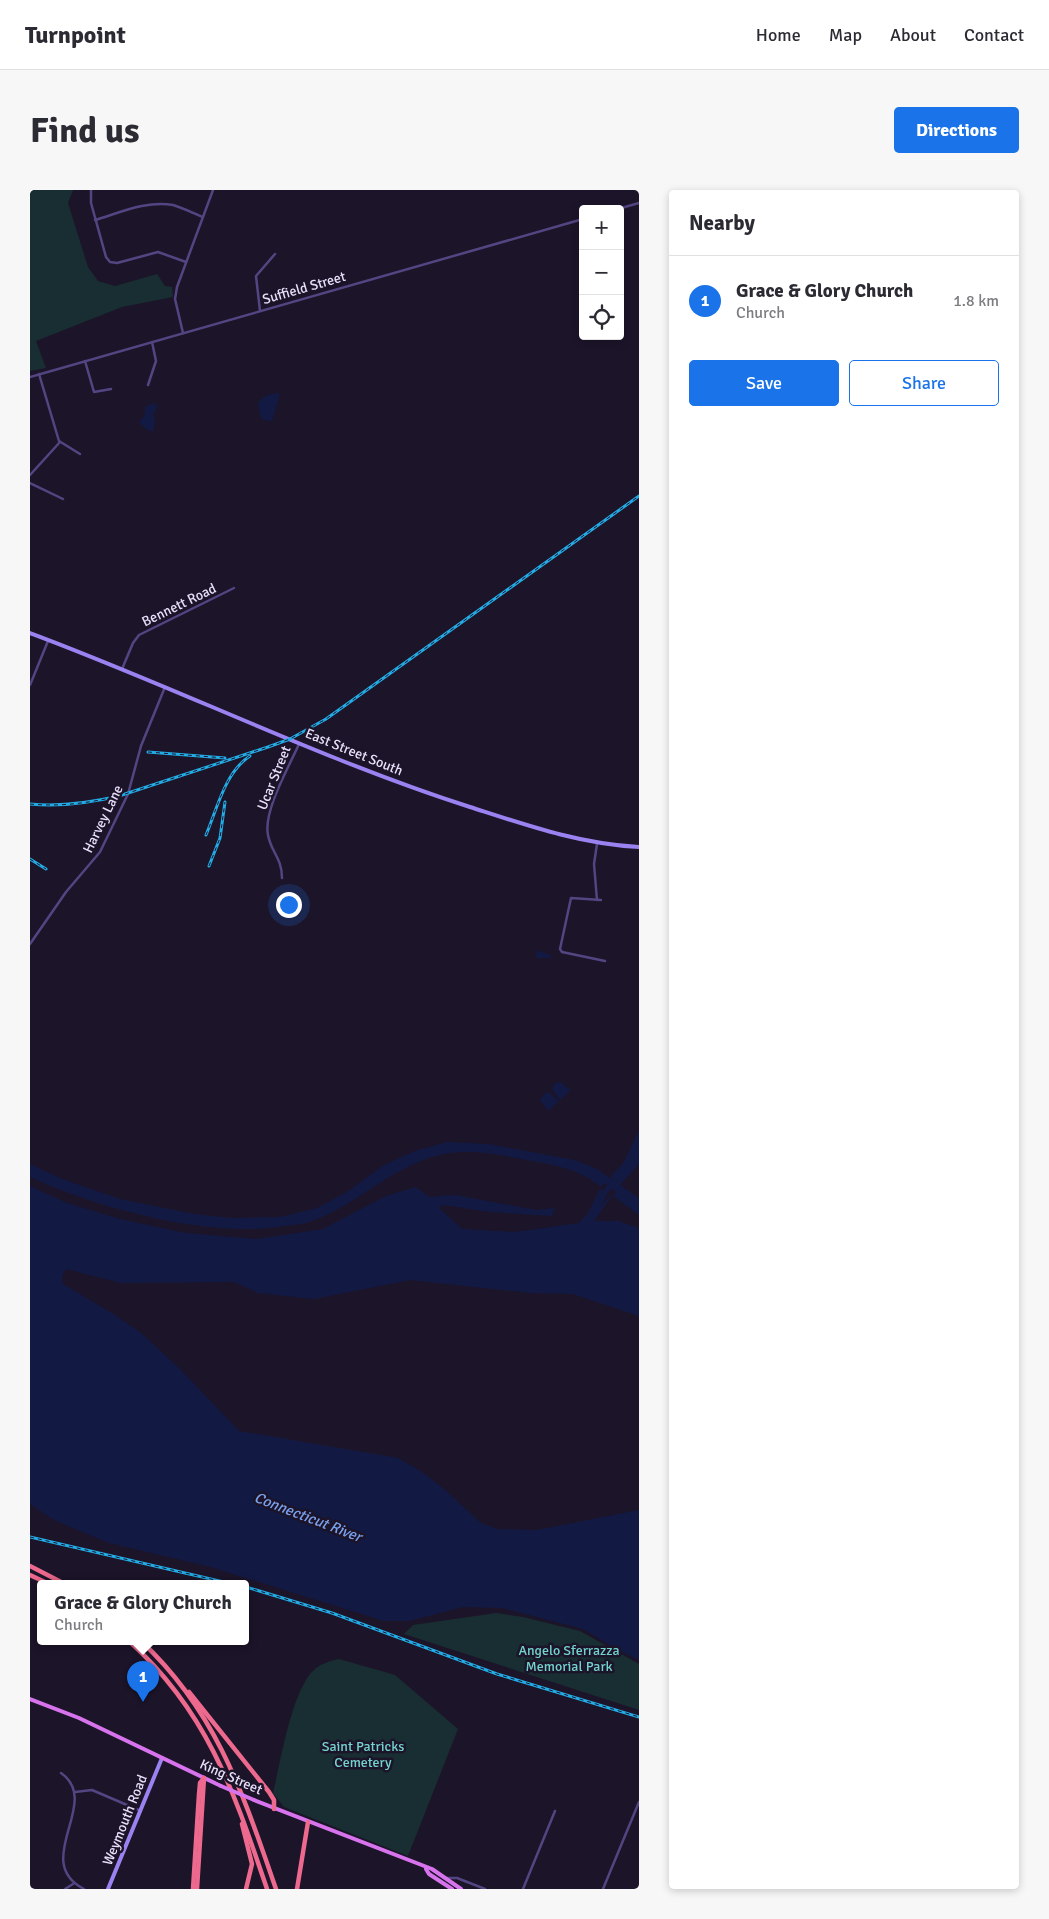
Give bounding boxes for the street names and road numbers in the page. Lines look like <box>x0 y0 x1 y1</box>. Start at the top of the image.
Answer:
street label: Suffield Street <box>260 268 348 308</box>
street label: Bennett Road <box>139 580 219 630</box>
street label: East Street South <box>303 725 405 779</box>
street label: Ucar Street <box>253 743 295 813</box>
street label: Harvey Lane <box>79 782 127 856</box>
street label: King Street <box>197 1756 265 1798</box>
street label: Weymouth Road <box>99 1772 151 1868</box>

